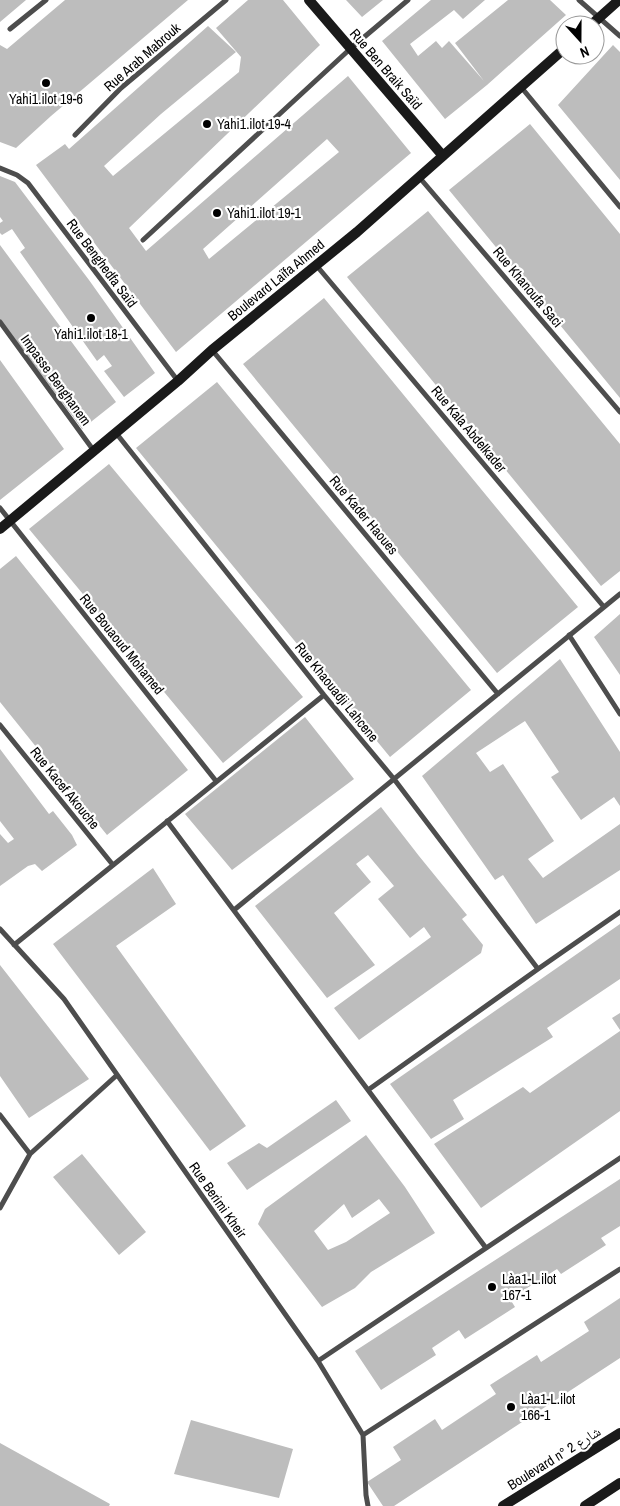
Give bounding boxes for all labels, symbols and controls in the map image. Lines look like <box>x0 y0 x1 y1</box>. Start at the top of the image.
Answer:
north arrow <box>555 15 605 65</box>
street label: Rue Arab Mabrouk <box>100 19 184 95</box>
street label: Rue Ben Braik Saïd <box>346 25 426 113</box>
text: N <box>578 42 592 62</box>
marker: Yahi1.ilot 19-6 <box>40 77 52 89</box>
place label: Yahi1.ilot 19-6 <box>9 90 83 108</box>
place label: Yahi1.ilot 19-4 <box>217 115 291 133</box>
marker: Yahi1.ilot 19-4 <box>201 118 213 130</box>
place label: Yahi1.ilot 19-1 <box>227 204 301 222</box>
marker: Yahi1.ilot 19-1 <box>211 207 223 219</box>
street label: Rue Benghedfa Saïd <box>63 215 141 311</box>
street label: Boulevard Laïfa Ahmed <box>224 235 328 325</box>
street label: Rue Khanoufa Saci <box>489 243 567 331</box>
marker: Yahi1.ilot 18-1 <box>85 312 97 324</box>
place label: Yahi1.ilot 18-1 <box>54 325 129 343</box>
street label: Impasse Benghanem <box>17 331 95 429</box>
street label: Rue Kala Abdelkader <box>427 382 511 476</box>
street label: Rue Kader Haoues <box>326 472 402 558</box>
street label: Rue Bouaoud Mohamed <box>76 590 168 698</box>
street label: Rue Khaouadji Lahcene <box>291 638 383 746</box>
street label: Rue Kacef Akouche <box>26 743 104 833</box>
street label: Rue Berimi Kheir <box>185 1159 251 1242</box>
place label: Làa1-L.ilot 167-1 <box>502 1270 556 1304</box>
marker: Làa1-L.ilot 167-1 <box>486 1281 498 1293</box>
place label: Làa1-L.ilot 166-1 <box>521 1390 575 1424</box>
marker: Làa1-L.ilot 166-1 <box>505 1401 517 1413</box>
street label: Boulevard n° شارع 2 <box>504 1422 604 1495</box>

